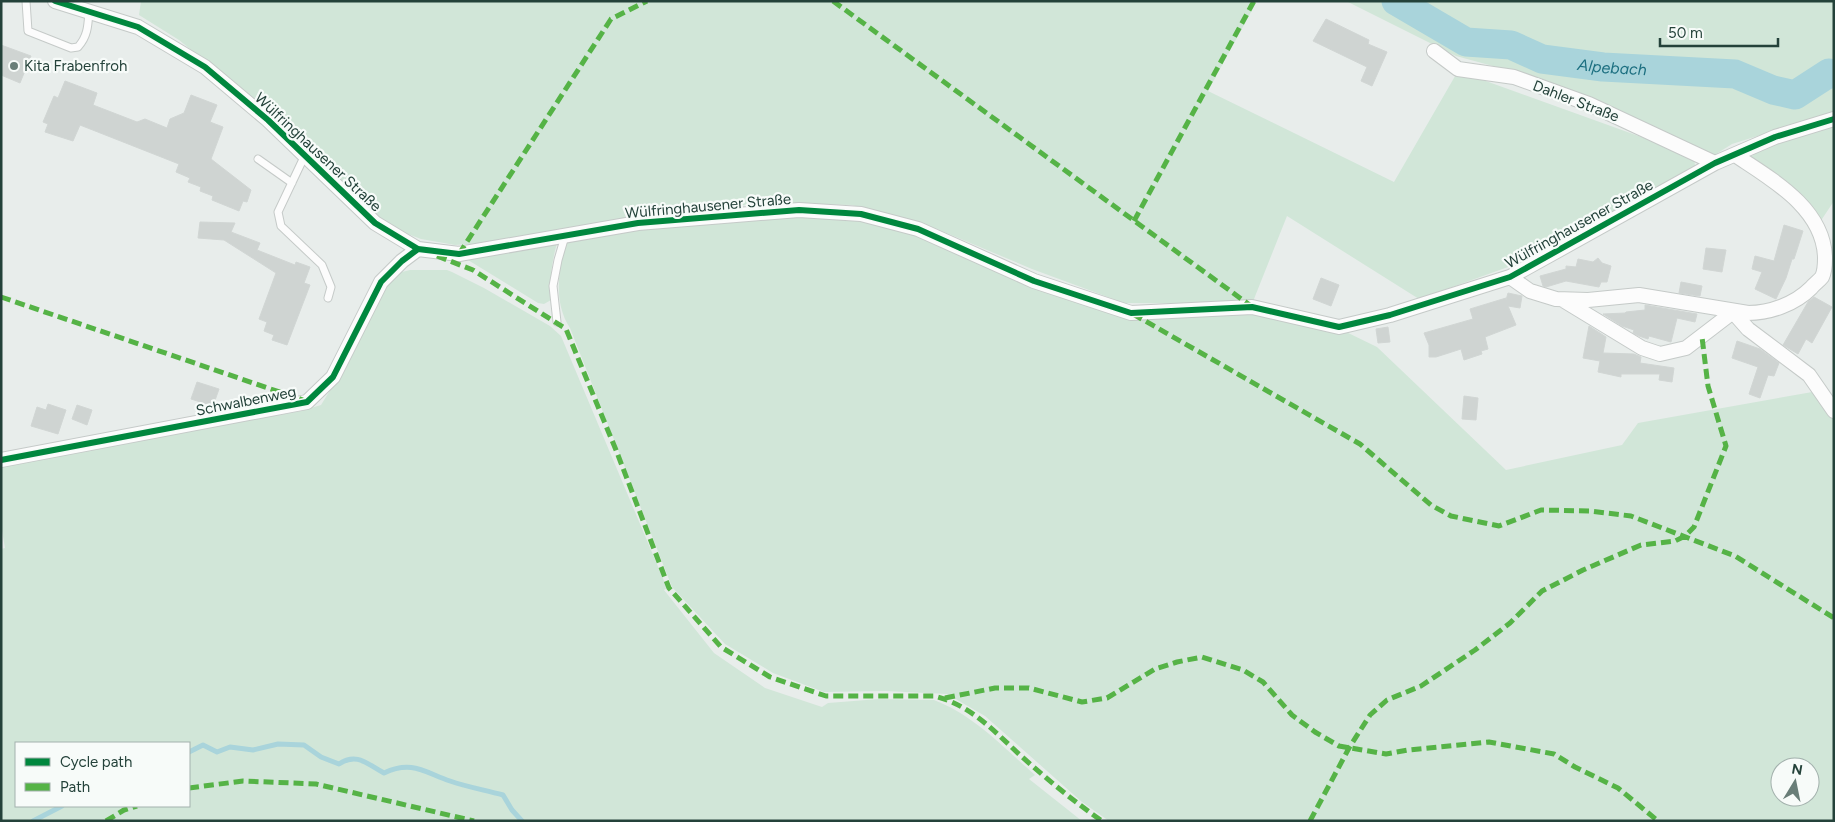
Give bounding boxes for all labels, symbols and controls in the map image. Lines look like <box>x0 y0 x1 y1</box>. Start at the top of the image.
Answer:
scale bar <box>1660 15 1778 47</box>
text: 50 m <box>1668 24 1703 42</box>
water label: Alpebach <box>1576 55 1647 79</box>
place label: Kita Frabenfroh <box>24 57 127 75</box>
marker: Kita Frabenfroh <box>8 60 20 72</box>
street label: Dahler Straße <box>1530 76 1622 126</box>
street label: Wülfringhausener Straße <box>251 89 385 215</box>
street label: Wülfringhausener Straße <box>1502 176 1656 272</box>
street label: Wülfringhausener Straße <box>624 190 792 222</box>
street label: Schwalbenweg <box>194 382 298 420</box>
legend <box>15 742 190 807</box>
text: Cycle path <box>60 753 132 771</box>
north arrow <box>1770 757 1820 807</box>
text: N <box>1790 760 1804 779</box>
text: Path <box>60 778 90 796</box>

